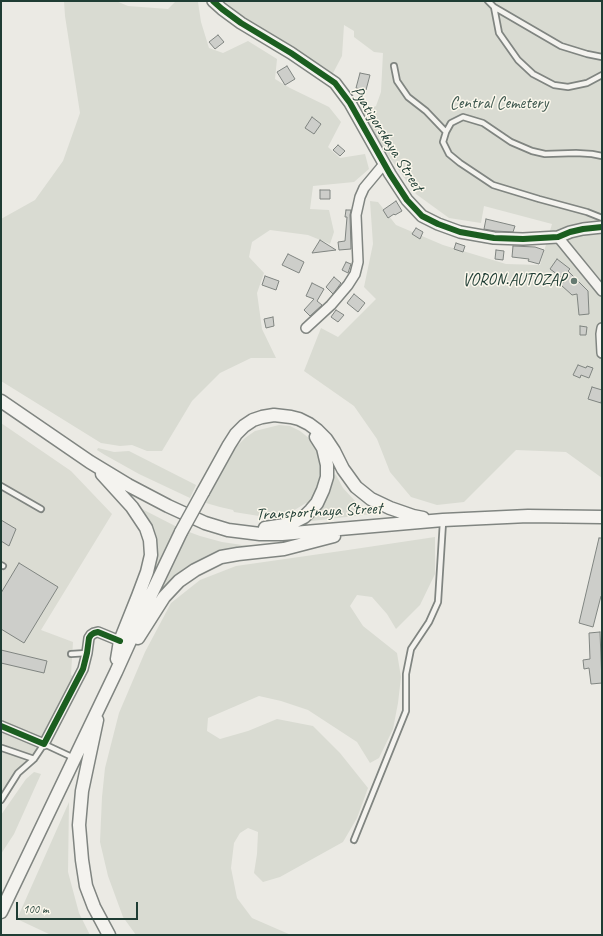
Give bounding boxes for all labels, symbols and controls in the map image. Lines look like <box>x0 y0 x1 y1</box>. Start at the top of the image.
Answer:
street label: Pyatigorskaya Street <box>346 82 428 196</box>
park label: Central Cemetery <box>450 94 548 114</box>
place label: VORON.AUTOZAP <box>462 271 566 291</box>
marker: VORON.AUTOZAP <box>569 276 579 286</box>
street label: Transportnaya Street <box>255 499 383 525</box>
scale bar <box>18 894 140 920</box>
text: 100 m <box>23 901 49 917</box>

